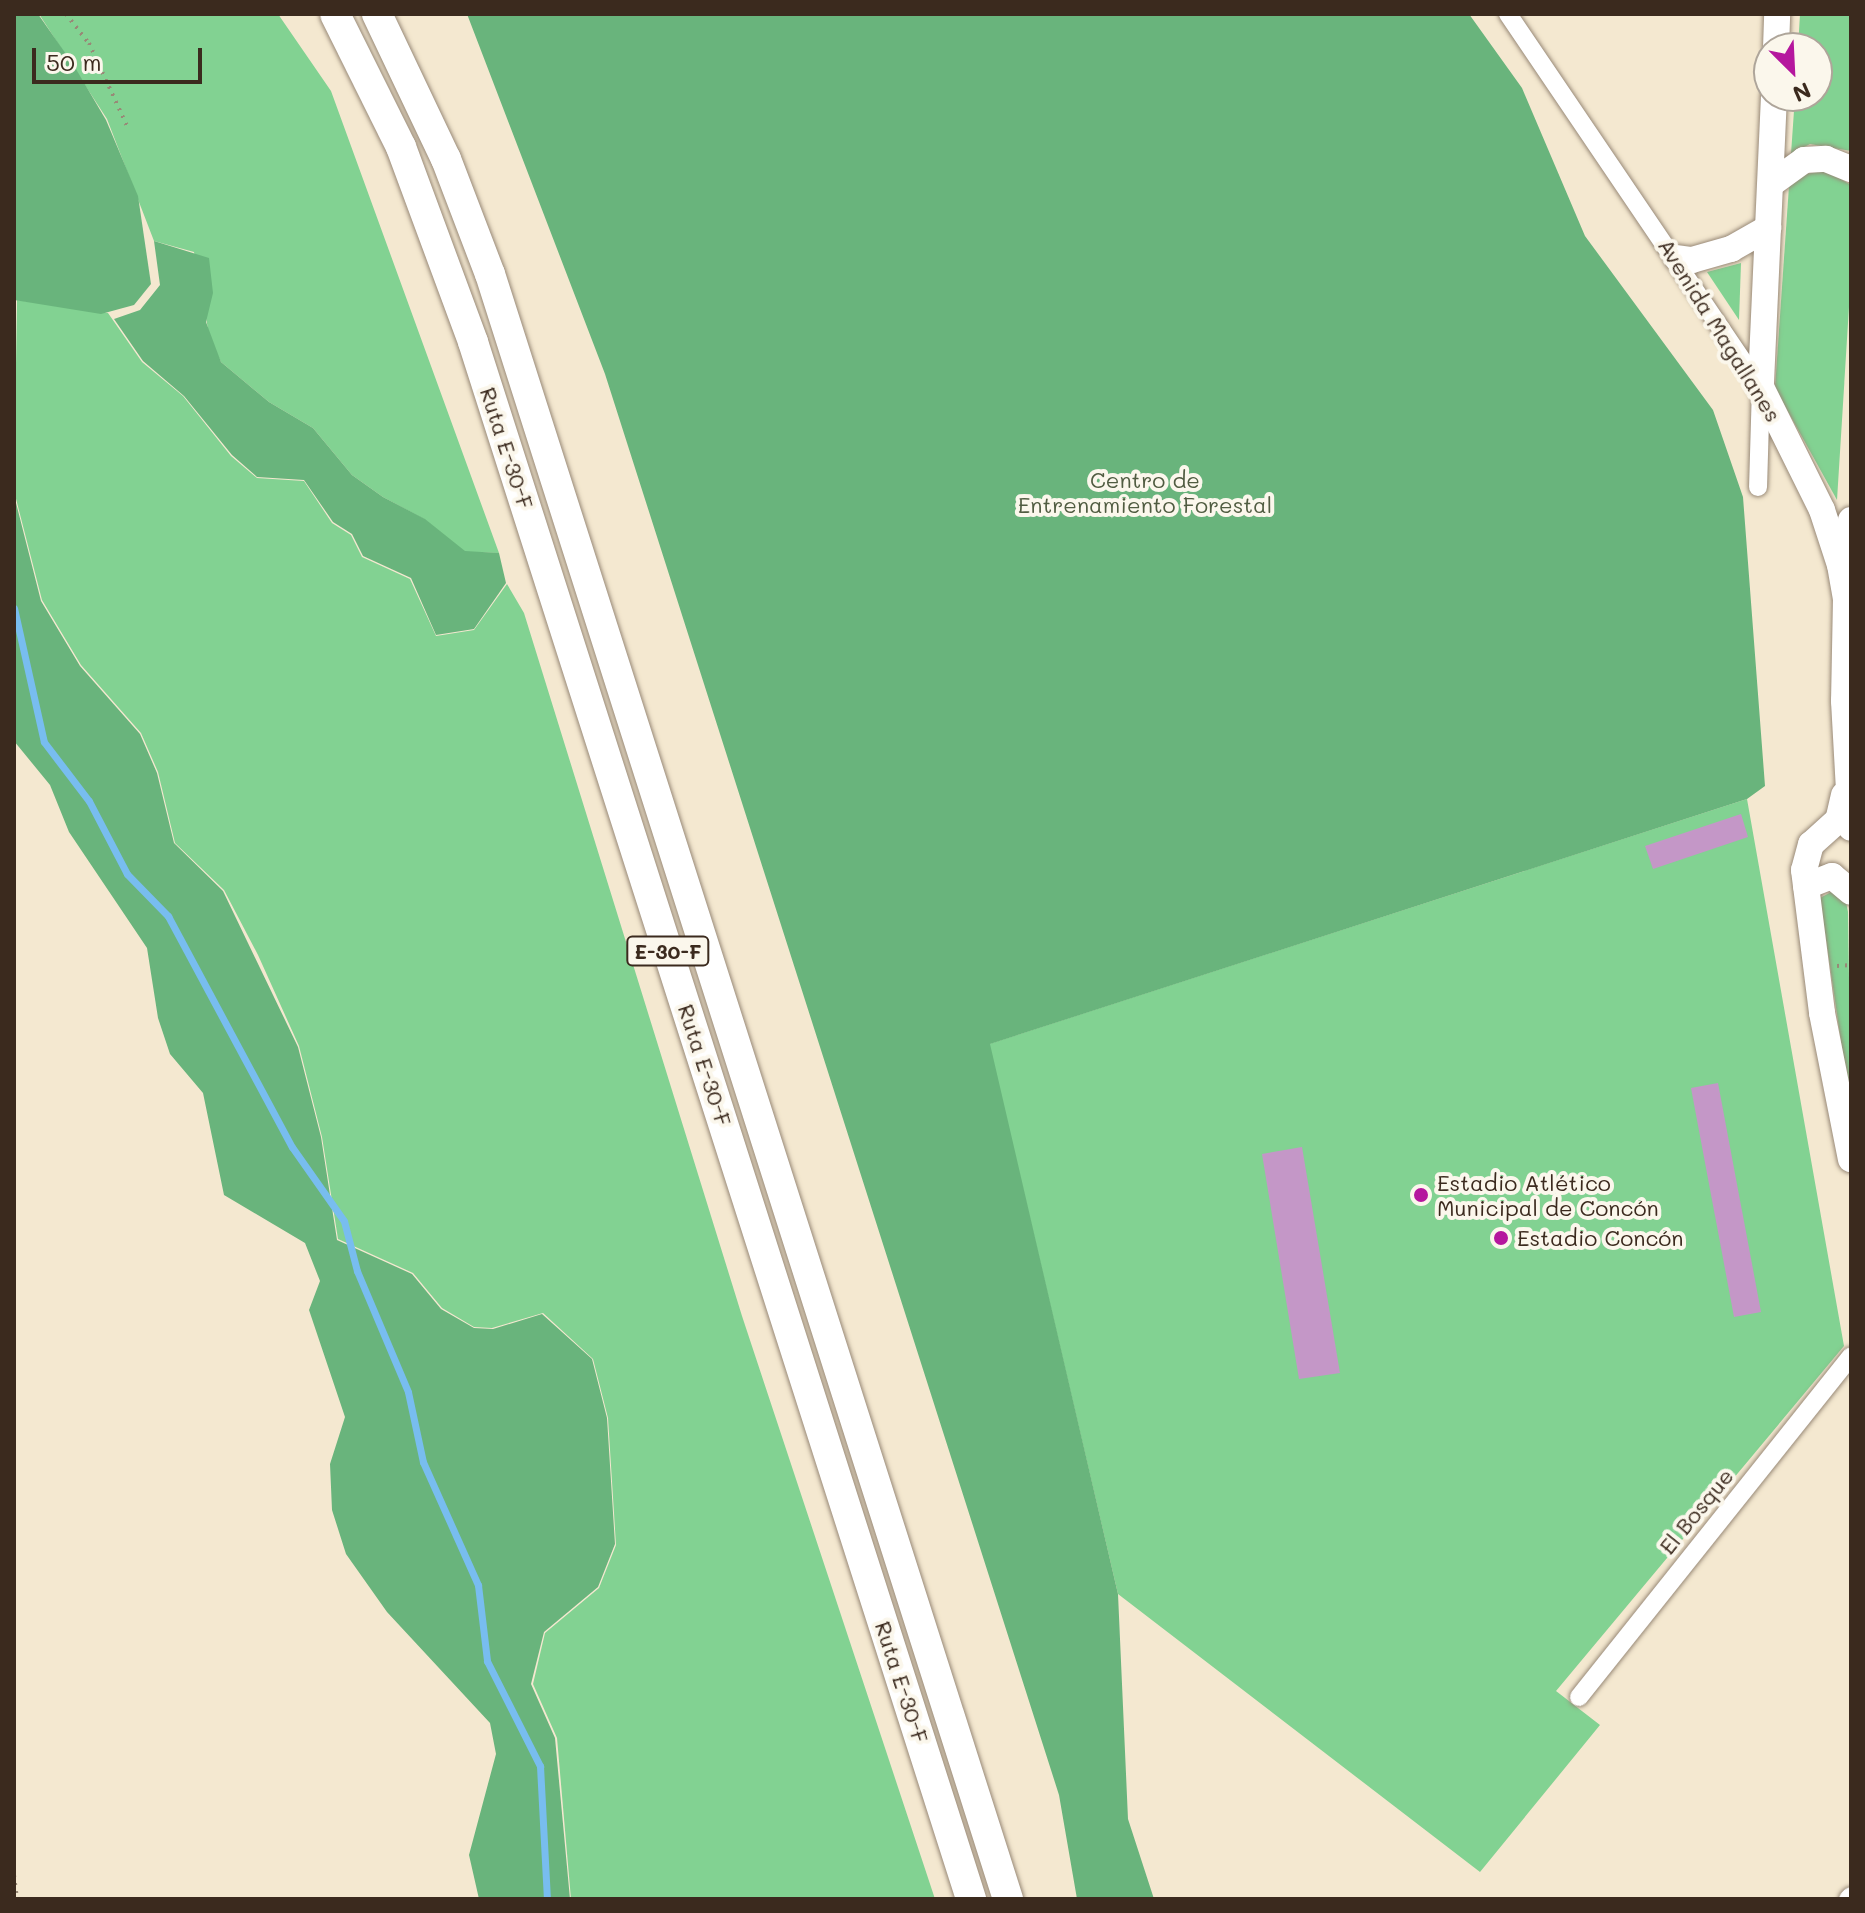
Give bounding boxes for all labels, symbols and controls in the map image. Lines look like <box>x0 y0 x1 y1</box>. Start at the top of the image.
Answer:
scale bar <box>36 32 206 82</box>
north arrow <box>1753 32 1833 112</box>
text: 50 m <box>46 46 102 77</box>
text: N <box>1789 76 1816 109</box>
street label: Avenida Magallanes <box>1653 234 1787 426</box>
street label: Ruta E-30-F <box>475 384 539 512</box>
park label: Centro de Entrenamiento Forestal <box>1018 466 1272 518</box>
road number: E-30-F <box>626 935 710 967</box>
street label: Ruta E-30-F <box>673 1001 737 1129</box>
place label: Estadio Atlético Municipal de Concón <box>1437 1169 1659 1220</box>
marker: Estadio Atlético Municipal de Concón <box>1412 1186 1430 1204</box>
place label: Estadio Concón <box>1517 1225 1684 1251</box>
marker: Estadio Concón <box>1492 1229 1510 1247</box>
street label: El Bosque <box>1654 1463 1738 1559</box>
street label: Ruta E-30-F <box>870 1618 934 1746</box>

